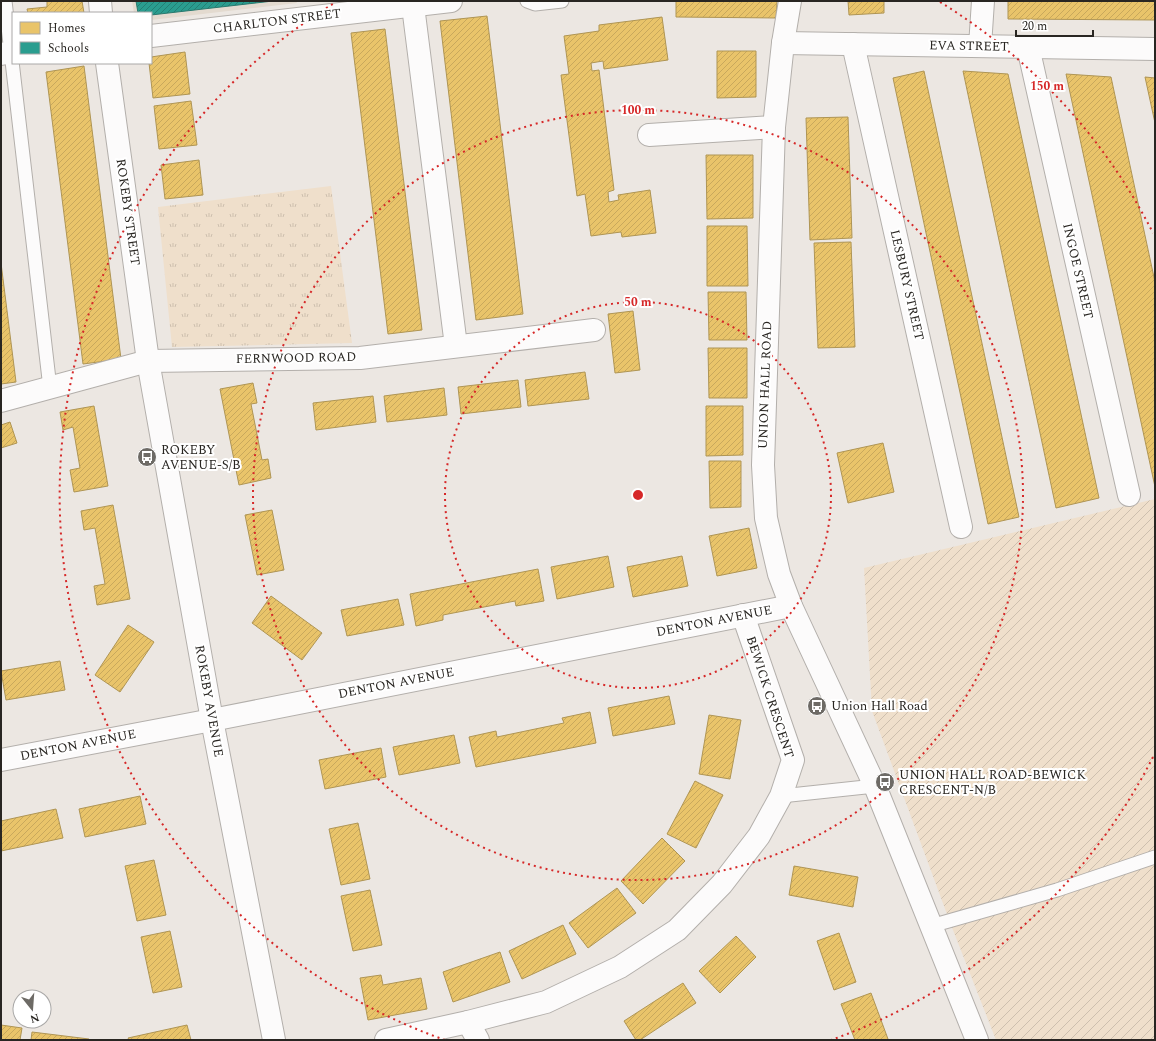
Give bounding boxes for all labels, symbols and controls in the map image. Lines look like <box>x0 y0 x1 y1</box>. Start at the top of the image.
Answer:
street label: CHARLTON STREET <box>212 3 342 39</box>
legend <box>12 12 152 64</box>
scale bar <box>1016 12 1093 38</box>
text: 20 m <box>1022 17 1047 36</box>
text: Homes <box>48 19 86 38</box>
street label: EVA STREET <box>929 35 1009 57</box>
text: Schools <box>48 39 89 58</box>
text: 150 m <box>1030 77 1064 96</box>
text: 100 m <box>621 101 655 120</box>
street label: ROKEBY STREET <box>111 157 145 267</box>
street label: INGOE STREET <box>1057 221 1099 321</box>
street label: LESBURY STREET <box>885 228 930 343</box>
text: 50 m <box>624 293 652 312</box>
street label: UNION HALL ROAD <box>753 321 777 449</box>
street label: FERNWOOD ROAD <box>235 347 357 369</box>
place label: ROKEBY AVENUE-S/B <box>161 440 241 475</box>
bus stop icon: ROKEBY AVENUE-S/B <box>136 446 158 468</box>
centre of rings <box>631 488 645 502</box>
street label: DENTON AVENUE <box>654 600 774 642</box>
street label: BEWICK CRESCENT <box>741 633 799 761</box>
street label: ROKEBY AVENUE <box>189 643 229 759</box>
street label: DENTON AVENUE <box>336 662 456 704</box>
bus stop icon: Union Hall Road <box>806 695 828 717</box>
place label: Union Hall Road <box>831 696 928 716</box>
street label: DENTON AVENUE <box>18 724 138 766</box>
place label: UNION HALL ROAD-BEWICK CRESCENT-N/B <box>899 765 1086 800</box>
bus stop icon: UNION HALL ROAD-BEWICK CRESCENT-N/B <box>874 771 896 793</box>
north arrow <box>12 989 52 1029</box>
text: N <box>28 1009 42 1028</box>

